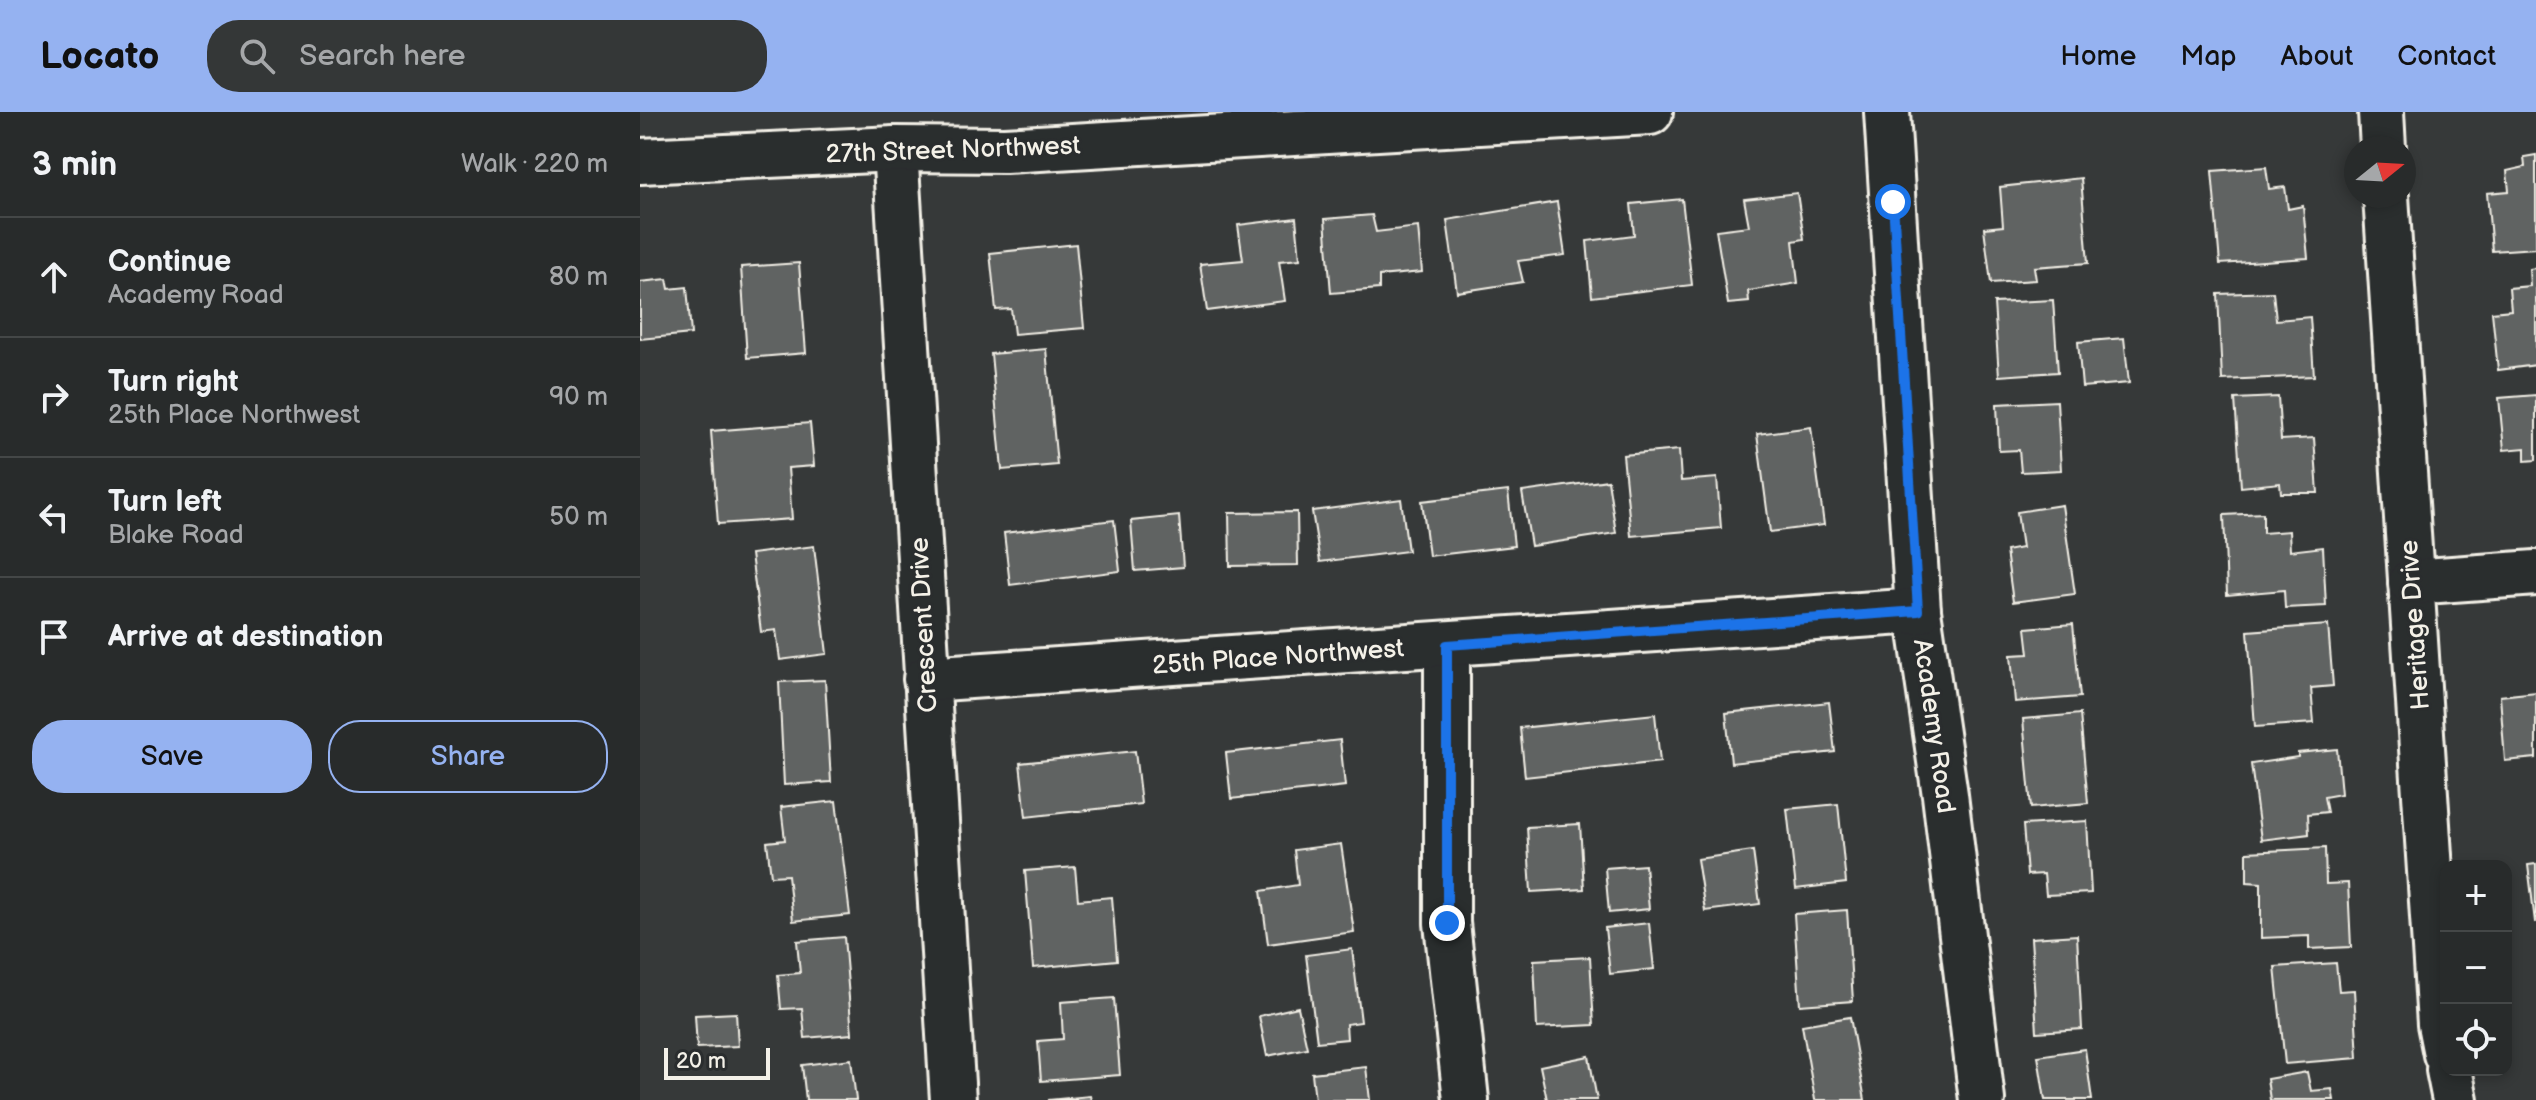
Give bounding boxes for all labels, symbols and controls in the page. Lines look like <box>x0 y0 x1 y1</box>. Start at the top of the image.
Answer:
search box <box>207 20 767 92</box>
text: Locato <box>40 34 159 79</box>
icon: search <box>235 34 279 78</box>
text: Search here <box>299 38 466 74</box>
text: Home <box>2060 40 2136 73</box>
text: Map <box>2180 40 2237 73</box>
text: About <box>2281 40 2353 73</box>
text: Contact <box>2397 40 2496 73</box>
street label: 27th Street Northwest <box>825 131 1081 170</box>
north arrow <box>2344 136 2416 208</box>
text: 3 min <box>32 144 117 185</box>
text: Walk · 220 m <box>461 149 608 180</box>
route start <box>1875 184 1911 220</box>
text: Continue <box>108 244 231 280</box>
icon: ahead <box>32 255 76 299</box>
text: 80 m <box>549 262 608 293</box>
text: Academy Road <box>108 280 284 311</box>
text: Turn right <box>108 364 239 400</box>
icon: right <box>32 375 76 419</box>
text: 90 m <box>549 382 608 413</box>
text: 25th Place Northwest <box>108 400 360 431</box>
text: Turn left <box>108 484 222 520</box>
icon: left <box>32 495 76 539</box>
text: 50 m <box>549 502 608 533</box>
text: Blake Road <box>108 520 244 551</box>
street label: Crescent Drive <box>904 536 945 713</box>
street label: Heritage Drive <box>2394 539 2437 711</box>
icon: arrive <box>32 615 76 659</box>
text: Arrive at destination <box>108 619 384 655</box>
street label: 25th Place Northwest <box>1151 633 1405 682</box>
street label: Academy Road <box>1906 637 1961 815</box>
button: Save <box>32 720 312 793</box>
button: Share <box>328 720 608 793</box>
map controls <box>2440 860 2512 1076</box>
button: + <box>2440 860 2512 932</box>
route end <box>1429 905 1465 941</box>
button: − <box>2440 932 2512 1004</box>
button: locate <box>2440 1004 2512 1076</box>
scale bar <box>664 1044 770 1080</box>
text: 20 m <box>676 1048 726 1075</box>

